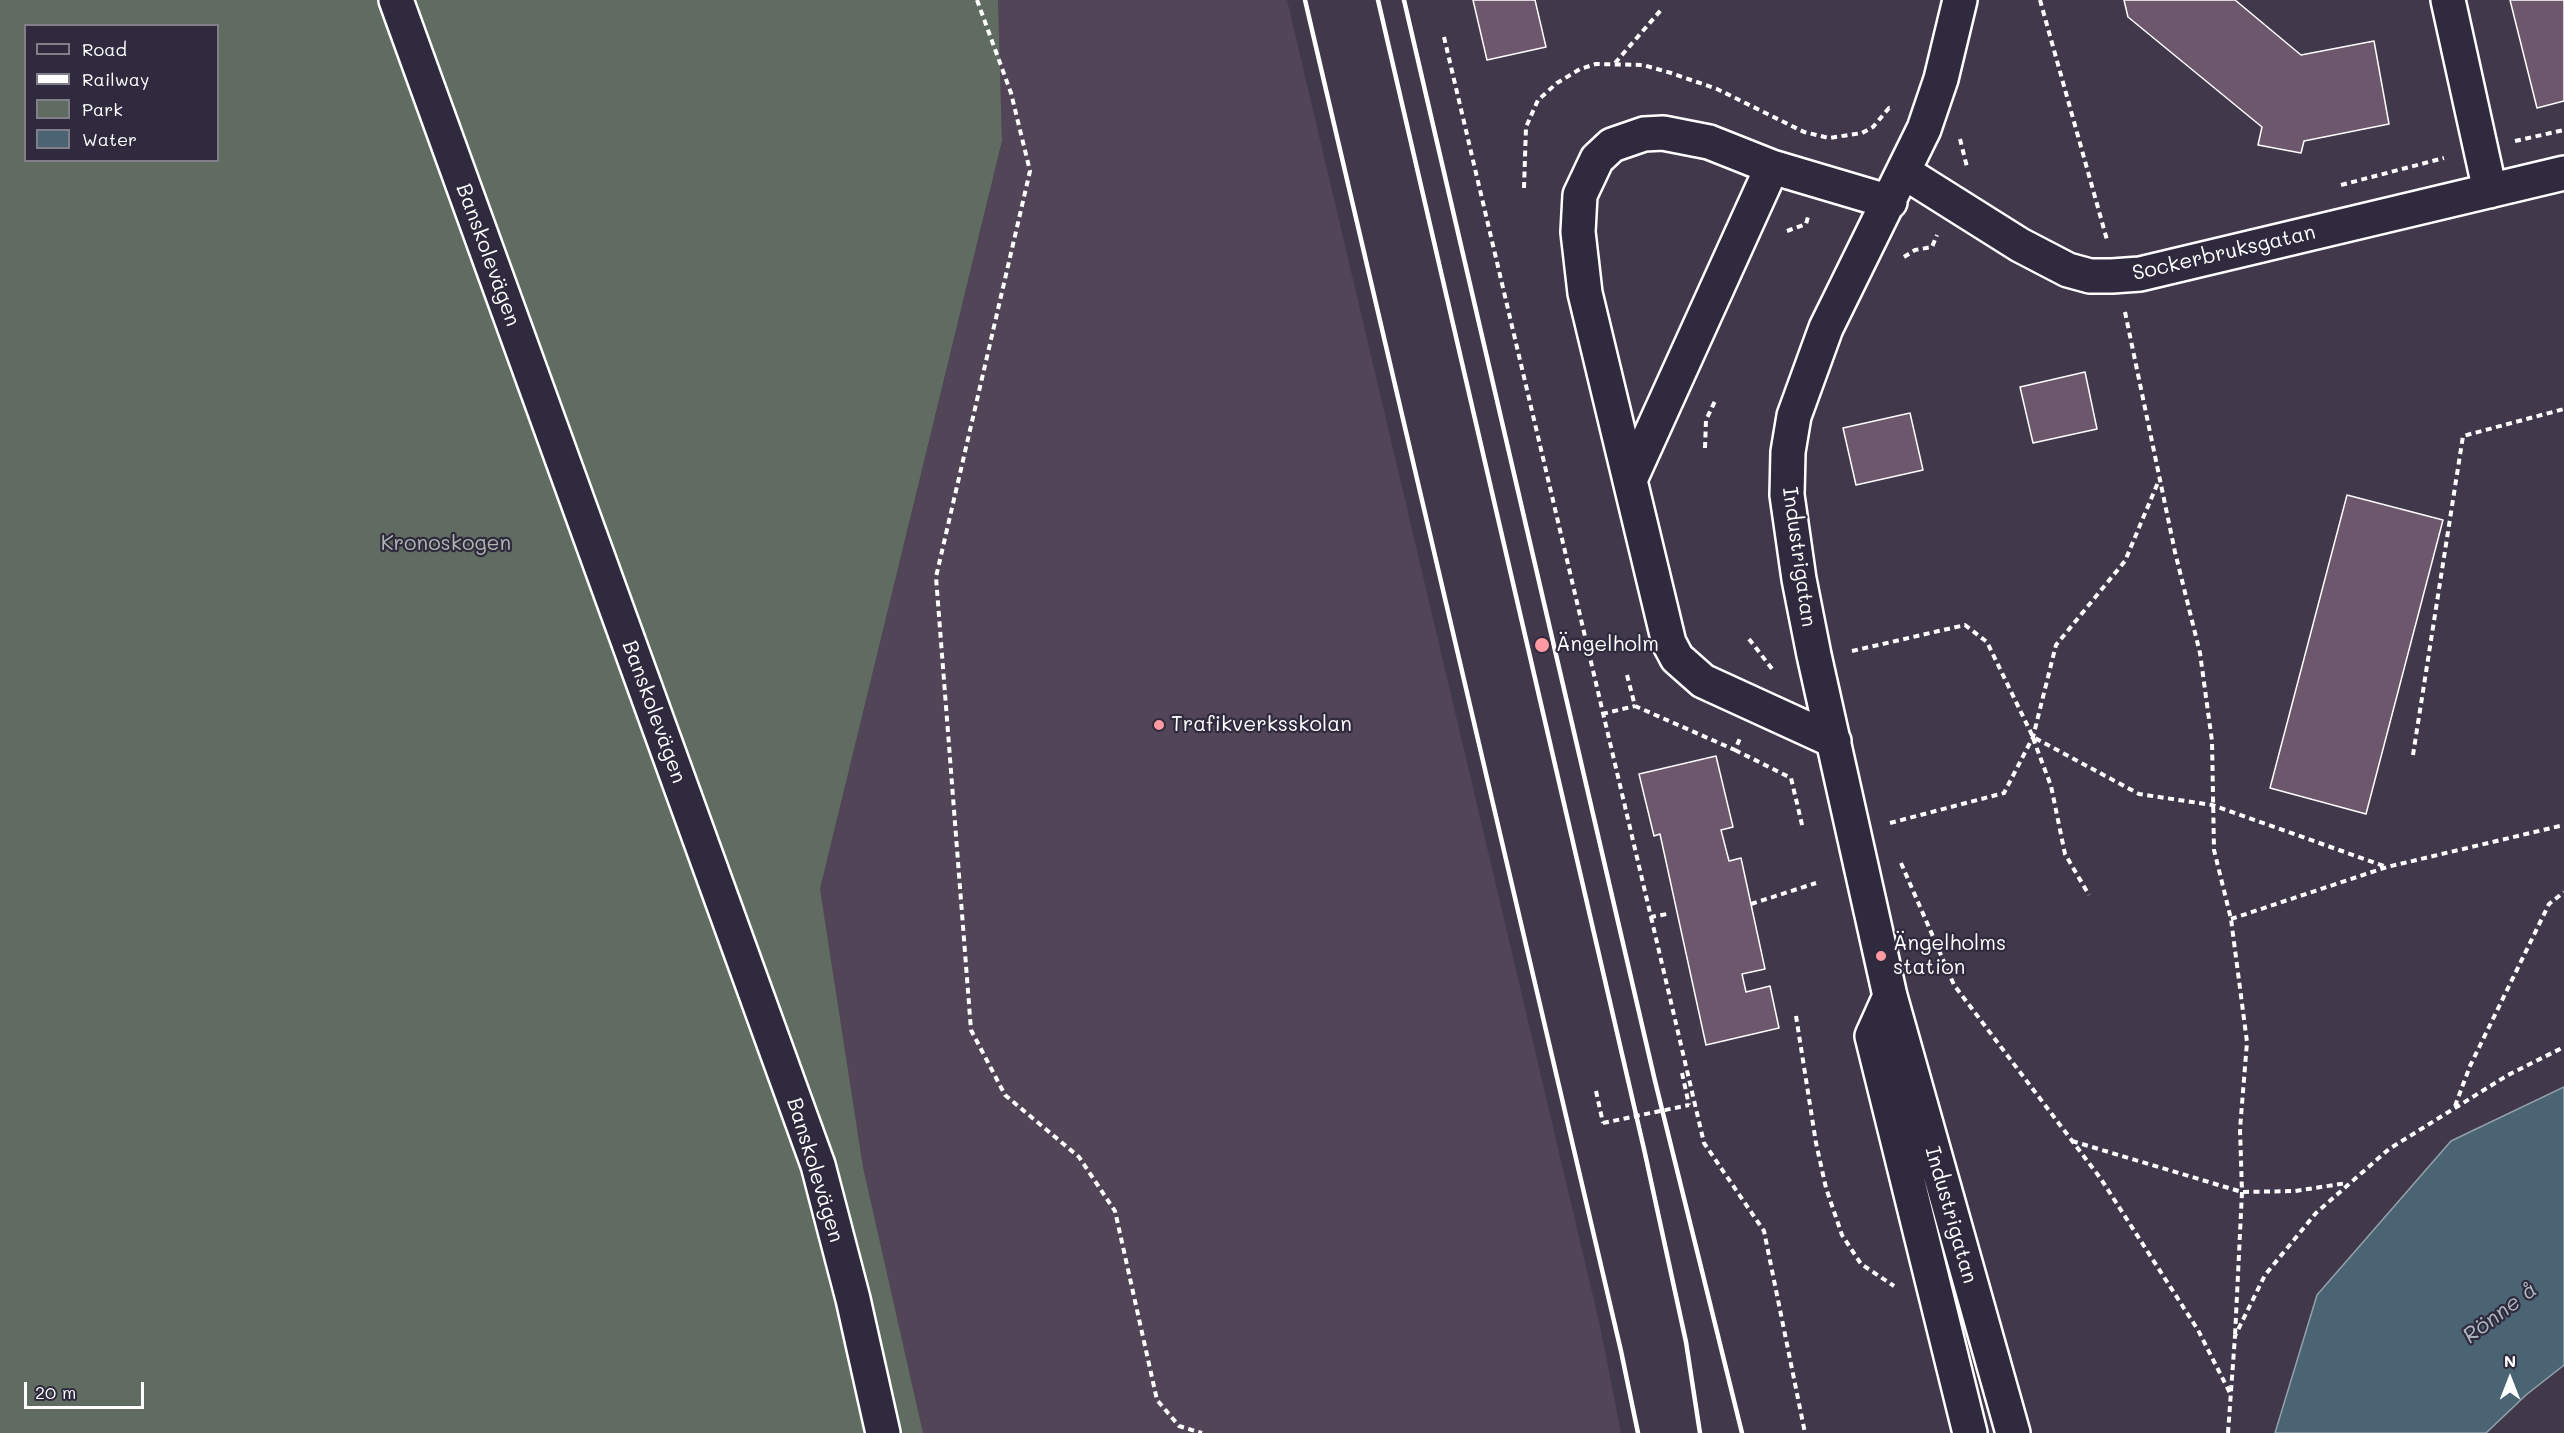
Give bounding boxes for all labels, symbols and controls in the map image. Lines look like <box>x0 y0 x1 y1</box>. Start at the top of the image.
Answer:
legend <box>24 24 219 162</box>
text: Road <box>82 37 127 61</box>
text: Railway <box>82 67 149 91</box>
text: Park <box>82 97 123 121</box>
text: Water <box>82 127 137 151</box>
street label: Banskolevägen <box>451 180 525 330</box>
street label: Sockerbruksgatan <box>2130 220 2318 286</box>
street label: Industrigatan <box>1777 485 1821 629</box>
park label: Kronoskogen <box>381 531 511 557</box>
place label: Ängelholm <box>1556 632 1659 658</box>
marker: Ängelholm <box>1533 636 1551 654</box>
street label: Banskolevägen <box>617 637 691 787</box>
place label: Trafikverksskolan <box>1171 712 1352 738</box>
marker: Trafikverksskolan <box>1152 718 1166 732</box>
place label: Ängelholms station <box>1893 931 2006 981</box>
marker: Ängelholms station <box>1874 949 1888 963</box>
street label: Banskolevägen <box>781 1095 849 1245</box>
street label: Industrigatan <box>1919 1144 1983 1286</box>
water label: Rönne å <box>2458 1277 2542 1349</box>
north arrow <box>2480 1349 2540 1409</box>
text: N <box>2504 1350 2516 1371</box>
scale bar <box>27 1370 147 1408</box>
text: 20 m <box>35 1380 76 1404</box>

